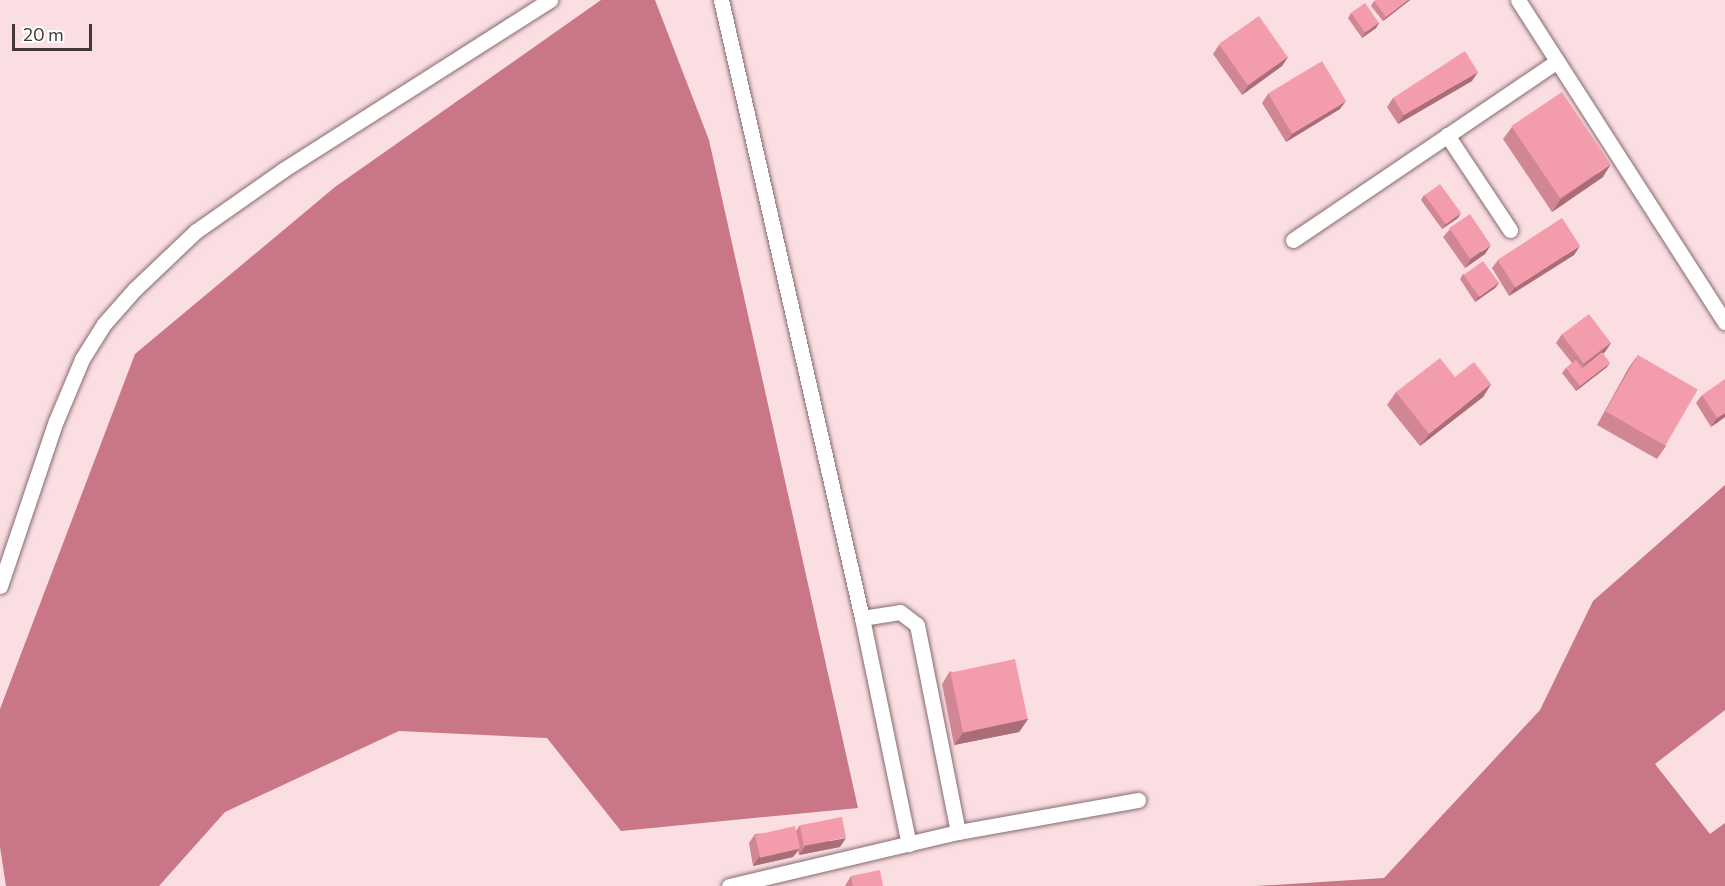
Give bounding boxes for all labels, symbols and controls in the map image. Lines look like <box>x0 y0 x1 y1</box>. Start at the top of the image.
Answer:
scale bar <box>15 12 94 50</box>
text: 20 m <box>23 23 64 45</box>

